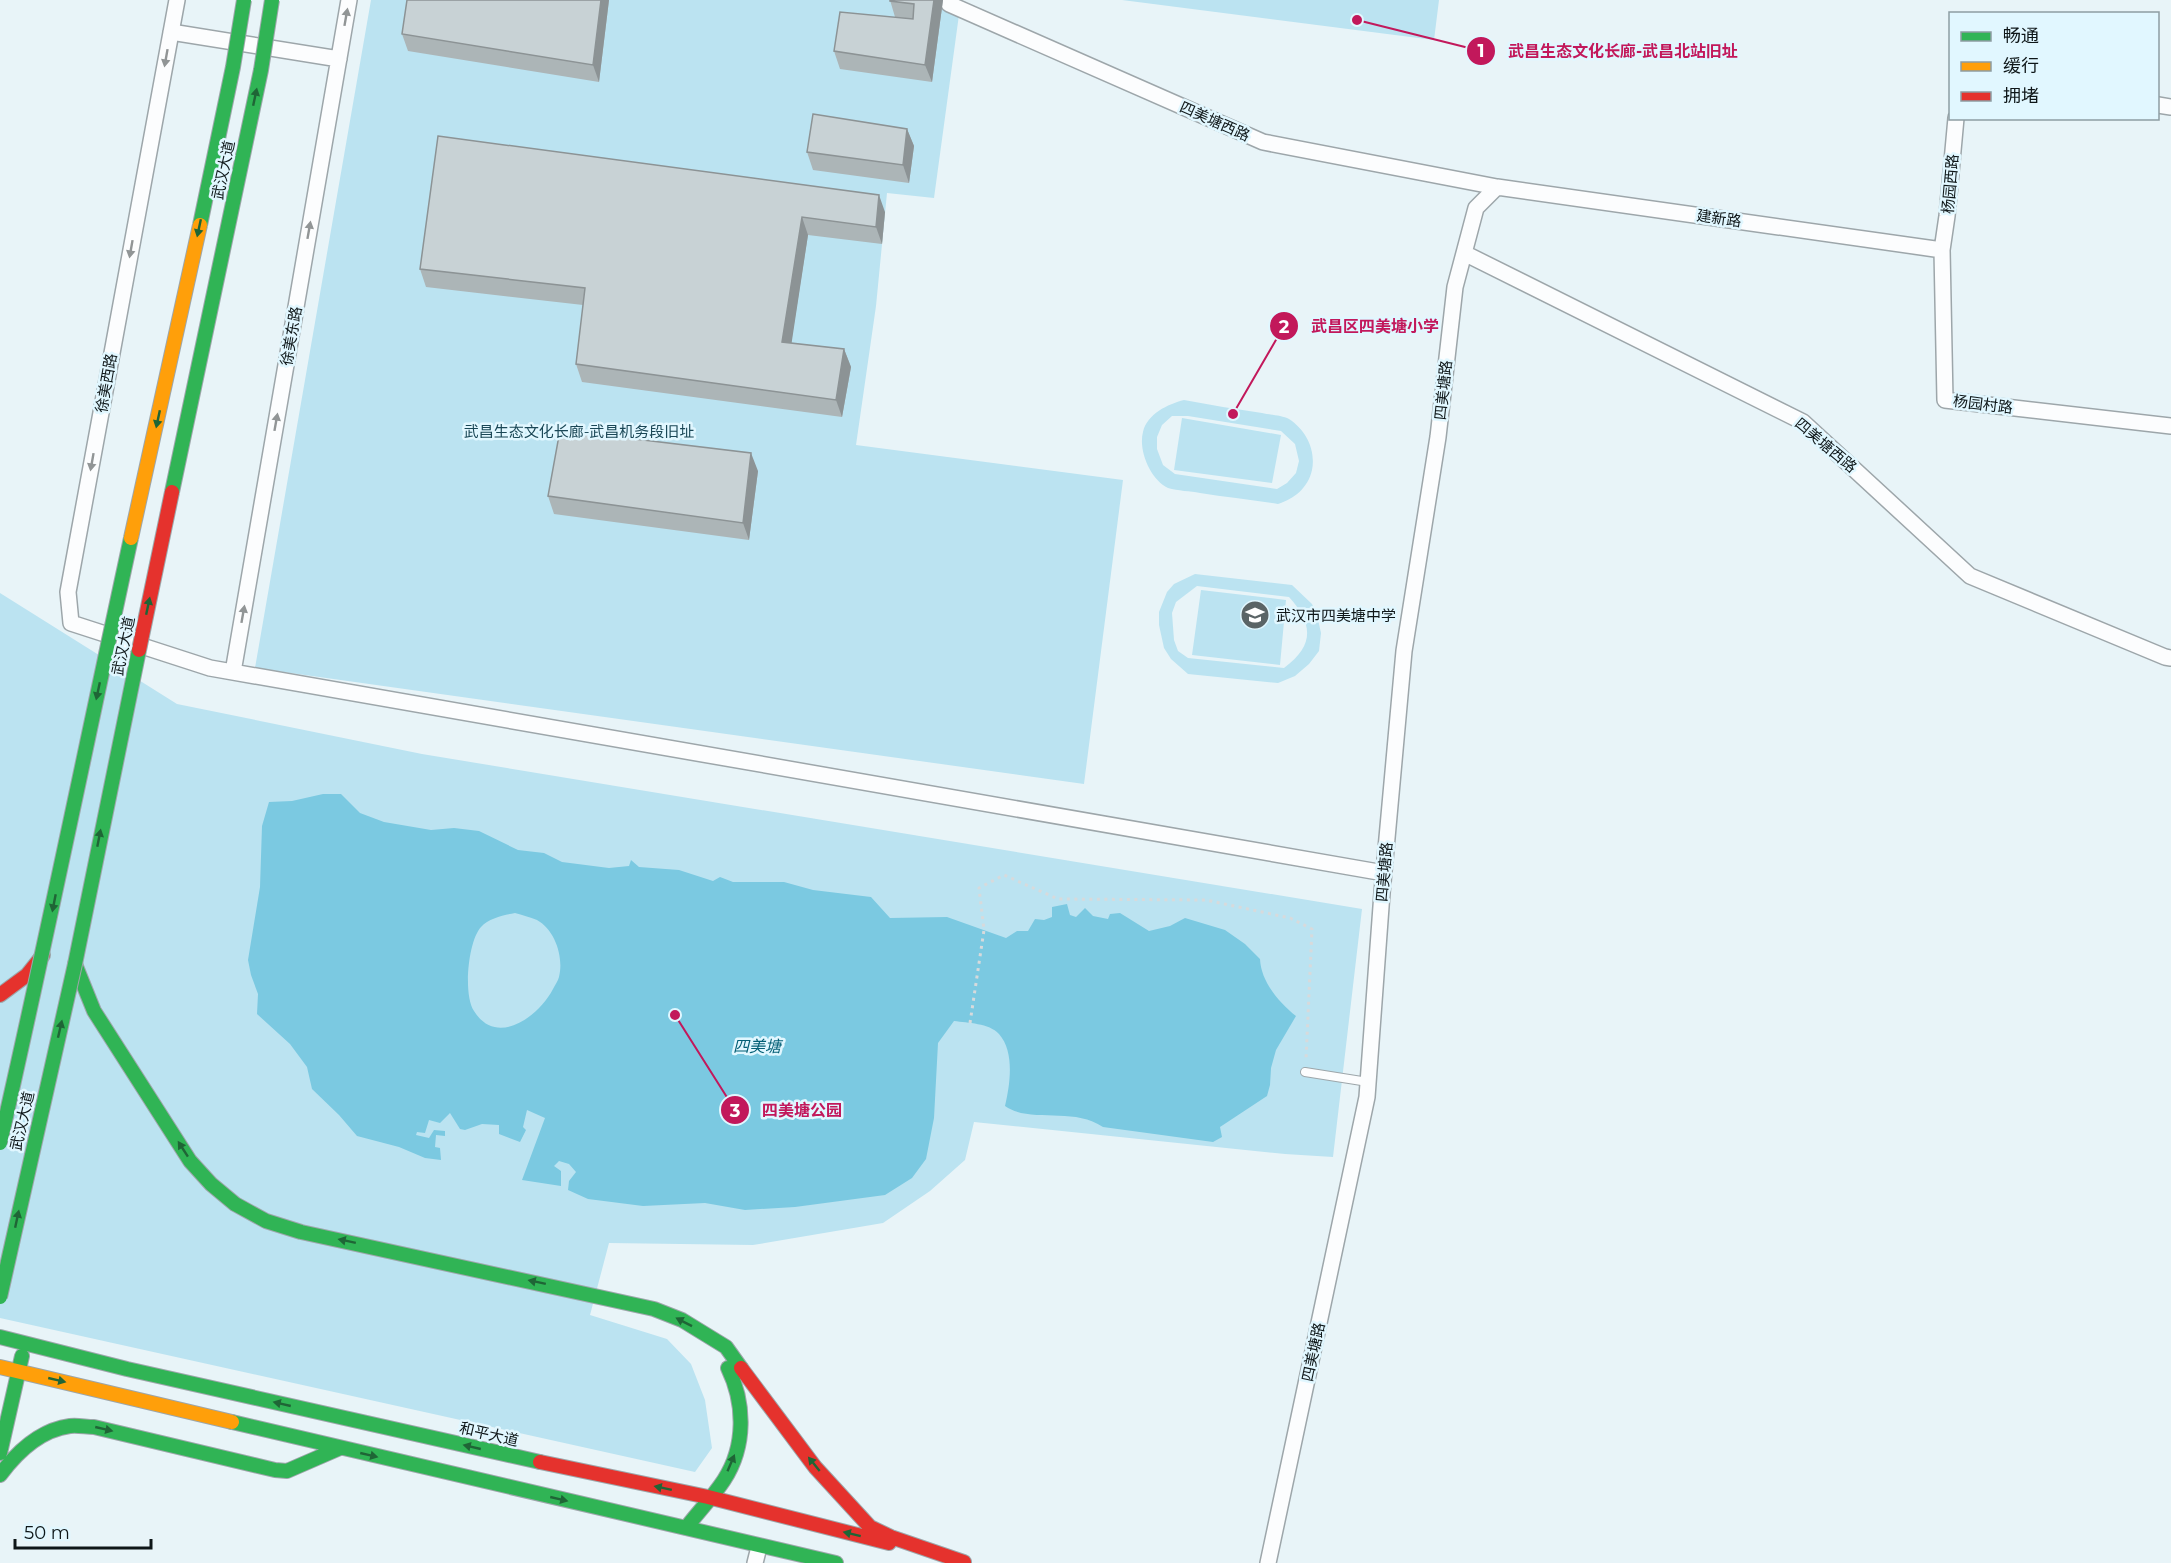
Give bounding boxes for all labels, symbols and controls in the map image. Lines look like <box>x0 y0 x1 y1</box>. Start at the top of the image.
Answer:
one-way arrow <box>342 8 351 27</box>
legend <box>1949 12 2159 120</box>
text: 畅通 <box>2003 25 2039 47</box>
callout: 武昌生态文化长廊-武昌北站旧址 <box>1466 34 1750 68</box>
text: 1 <box>1477 40 1485 62</box>
text: 武昌生态文化长廊-武昌北站旧址 <box>1508 42 1738 61</box>
one-way arrow <box>161 48 170 67</box>
text: 缓行 <box>2003 55 2039 77</box>
text: 拥堵 <box>2003 85 2039 107</box>
one-way arrow <box>251 87 260 106</box>
street label: 四美塘西路 <box>1177 97 1253 145</box>
street label: 武汉大道 <box>207 139 239 201</box>
street label: 杨园西路 <box>1938 153 1962 215</box>
street label: 建新路 <box>1695 205 1743 231</box>
one-way arrow <box>194 219 204 238</box>
one-way arrow <box>305 220 314 239</box>
one-way arrow <box>126 240 135 259</box>
street label: 徐美东路 <box>276 305 306 367</box>
callout: 武昌区四美塘小学 <box>1269 309 1451 343</box>
text: 2 <box>1279 316 1290 338</box>
text: 武昌区四美塘小学 <box>1311 317 1439 336</box>
street label: 徐美西路 <box>91 352 121 414</box>
street label: 四美塘路 <box>1430 359 1456 421</box>
street label: 杨园村路 <box>1952 391 2014 417</box>
one-way arrow <box>152 410 162 428</box>
one-way arrow <box>272 413 281 432</box>
street label: 四美塘西路 <box>1791 414 1861 476</box>
park label: 武昌生态文化长廊-武昌机务段旧址 <box>464 422 694 441</box>
one-way arrow <box>87 452 96 471</box>
one-way arrow <box>144 597 153 616</box>
school or university icon: 武汉市四美塘中学 <box>1239 599 1271 631</box>
one-way arrow <box>239 605 248 624</box>
place label: 武汉市四美塘中学 <box>1276 606 1396 625</box>
street label: 武汉大道 <box>107 615 139 677</box>
one-way arrow <box>92 682 102 700</box>
one-way arrow <box>95 829 105 848</box>
street label: 四美塘路 <box>1372 841 1396 903</box>
one-way arrow <box>49 893 58 912</box>
one-way arrow <box>56 1019 65 1038</box>
water label: 四美塘 <box>733 1037 784 1056</box>
street label: 武汉大道 <box>6 1090 38 1152</box>
callout: 四美塘公园 <box>720 1093 854 1127</box>
text: 3 <box>729 1100 741 1122</box>
text: 四美塘公园 <box>762 1101 842 1120</box>
one-way arrow <box>177 1141 188 1157</box>
one-way arrow <box>13 1210 22 1229</box>
one-way arrow <box>337 1236 356 1246</box>
one-way arrow <box>527 1277 546 1286</box>
one-way arrow <box>676 1318 693 1327</box>
street label: 四美塘路 <box>1297 1321 1329 1383</box>
one-way arrow <box>48 1376 66 1386</box>
one-way arrow <box>272 1399 291 1408</box>
street label: 和平大道 <box>458 1418 520 1450</box>
one-way arrow <box>94 1425 113 1435</box>
one-way arrow <box>463 1442 481 1452</box>
one-way arrow <box>360 1451 378 1461</box>
one-way arrow <box>727 1454 736 1472</box>
one-way arrow <box>808 1457 820 1472</box>
one-way arrow <box>653 1483 672 1492</box>
one-way arrow <box>550 1495 569 1504</box>
scale bar <box>15 1512 152 1550</box>
text: 50 m <box>24 1522 70 1544</box>
one-way arrow <box>843 1528 861 1538</box>

